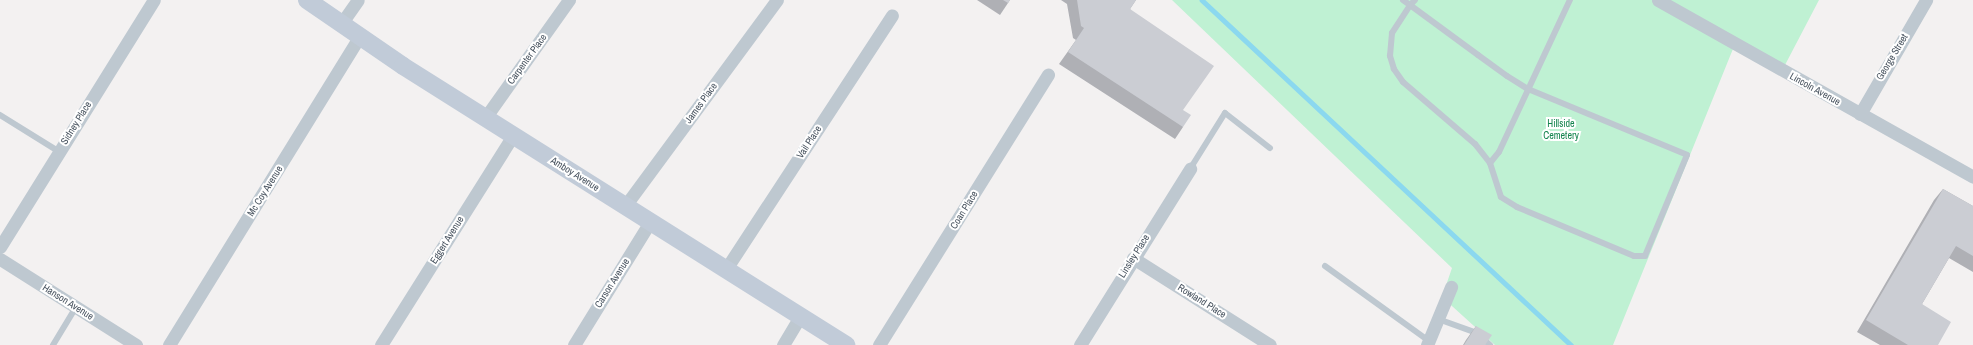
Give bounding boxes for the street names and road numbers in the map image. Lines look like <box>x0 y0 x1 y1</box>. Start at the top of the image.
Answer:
street label: Carpenter Place <box>505 32 549 86</box>
street label: George Street <box>1874 32 1910 82</box>
street label: Lincoln Avenue <box>1787 70 1843 108</box>
street label: James Place <box>682 80 720 126</box>
street label: Sidney Place <box>58 99 94 147</box>
street label: Vail Place <box>794 124 824 160</box>
street label: Amboy Avenue <box>548 154 602 194</box>
street label: Mc Coy Avenue <box>245 163 285 219</box>
street label: Coan Place <box>948 189 980 231</box>
street label: Eggert Avenue <box>428 214 466 266</box>
street label: Linsley Place <box>1116 232 1152 280</box>
street label: Carson Avenue <box>592 256 632 310</box>
street label: Hanson Avenue <box>40 281 96 323</box>
street label: Rowland Place <box>1176 281 1228 321</box>

